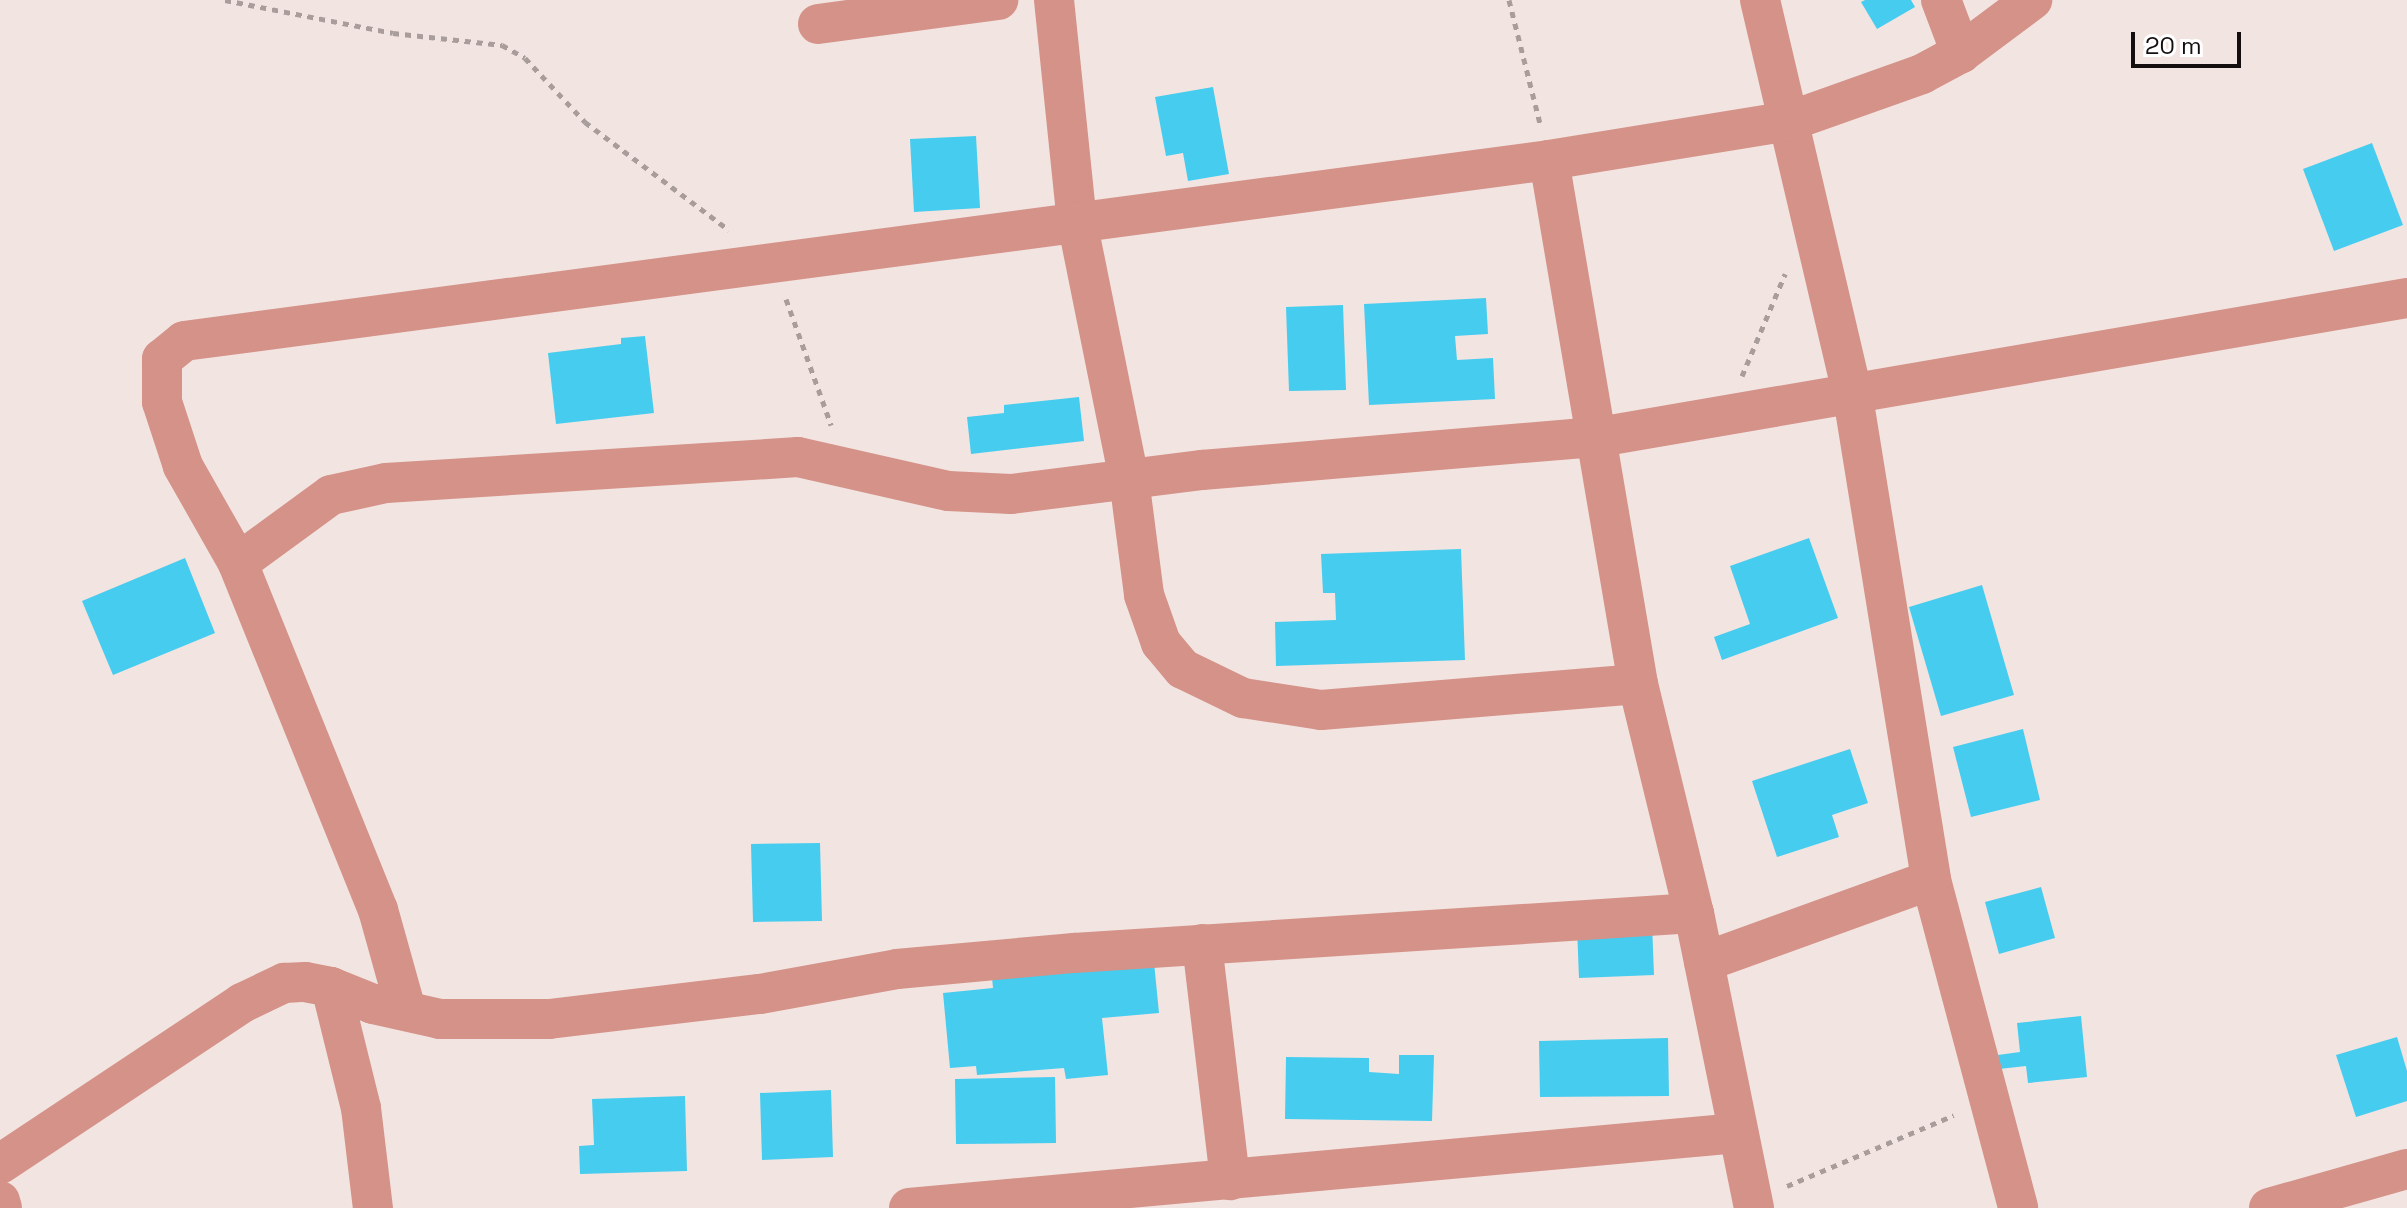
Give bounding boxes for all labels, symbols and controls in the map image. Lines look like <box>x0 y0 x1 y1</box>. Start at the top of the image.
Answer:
scale bar <box>2135 16 2245 66</box>
text: 20 m <box>2145 30 2202 61</box>

